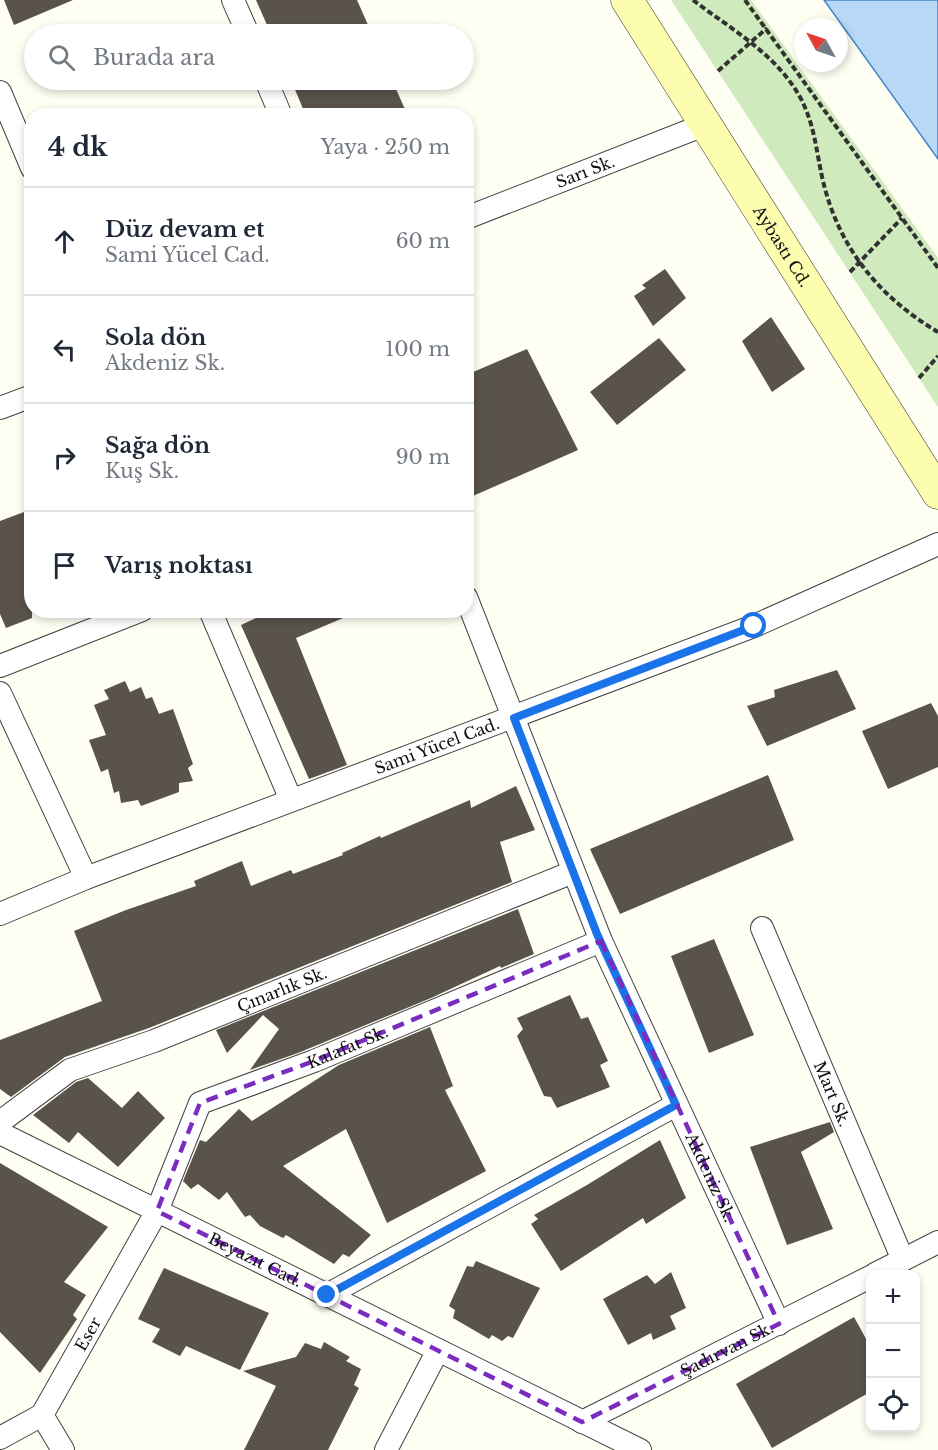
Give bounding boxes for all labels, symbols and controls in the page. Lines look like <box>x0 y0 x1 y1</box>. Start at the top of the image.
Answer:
north arrow <box>794 18 848 72</box>
search box <box>24 24 474 90</box>
icon: search <box>45 41 78 74</box>
text: Burada ara <box>93 44 215 71</box>
text: 4 dk <box>48 131 108 163</box>
text: Yaya · 250 m <box>321 135 450 159</box>
street label: Sarı Sk. <box>553 151 617 192</box>
street label: Aybastı Cd. <box>749 201 815 290</box>
text: Düz devam et <box>105 216 265 243</box>
icon: ahead <box>48 225 81 258</box>
text: 60 m <box>396 229 450 253</box>
text: Sami Yücel Cad. <box>105 243 270 267</box>
text: Sola dön <box>105 324 206 351</box>
icon: left <box>48 333 81 366</box>
text: 100 m <box>385 337 450 361</box>
text: Akdeniz Sk. <box>105 351 225 375</box>
text: Sağa dön <box>105 432 210 459</box>
icon: right <box>48 441 81 474</box>
text: 90 m <box>396 445 450 469</box>
text: Kuş Sk. <box>105 459 179 483</box>
icon: arrive <box>48 549 81 582</box>
text: Varış noktası <box>105 552 253 579</box>
route start <box>740 612 766 638</box>
street label: Sami Yücel Cad. <box>371 713 502 778</box>
street label: Çınarlık Sk. <box>234 962 330 1016</box>
street label: Kalafat Sk. <box>304 1021 391 1073</box>
street label: Mart Sk. <box>810 1058 855 1129</box>
street label: Akdeniz Sk. <box>681 1129 740 1225</box>
street label: Beyazıt Cad. <box>205 1228 306 1291</box>
map controls <box>866 1270 920 1432</box>
button: + <box>866 1270 920 1324</box>
route end <box>313 1281 339 1307</box>
street label: Eser <box>70 1313 105 1354</box>
street label: Şadırvan Sk. <box>677 1317 777 1381</box>
button: − <box>866 1324 920 1378</box>
button: locate <box>866 1378 920 1432</box>

